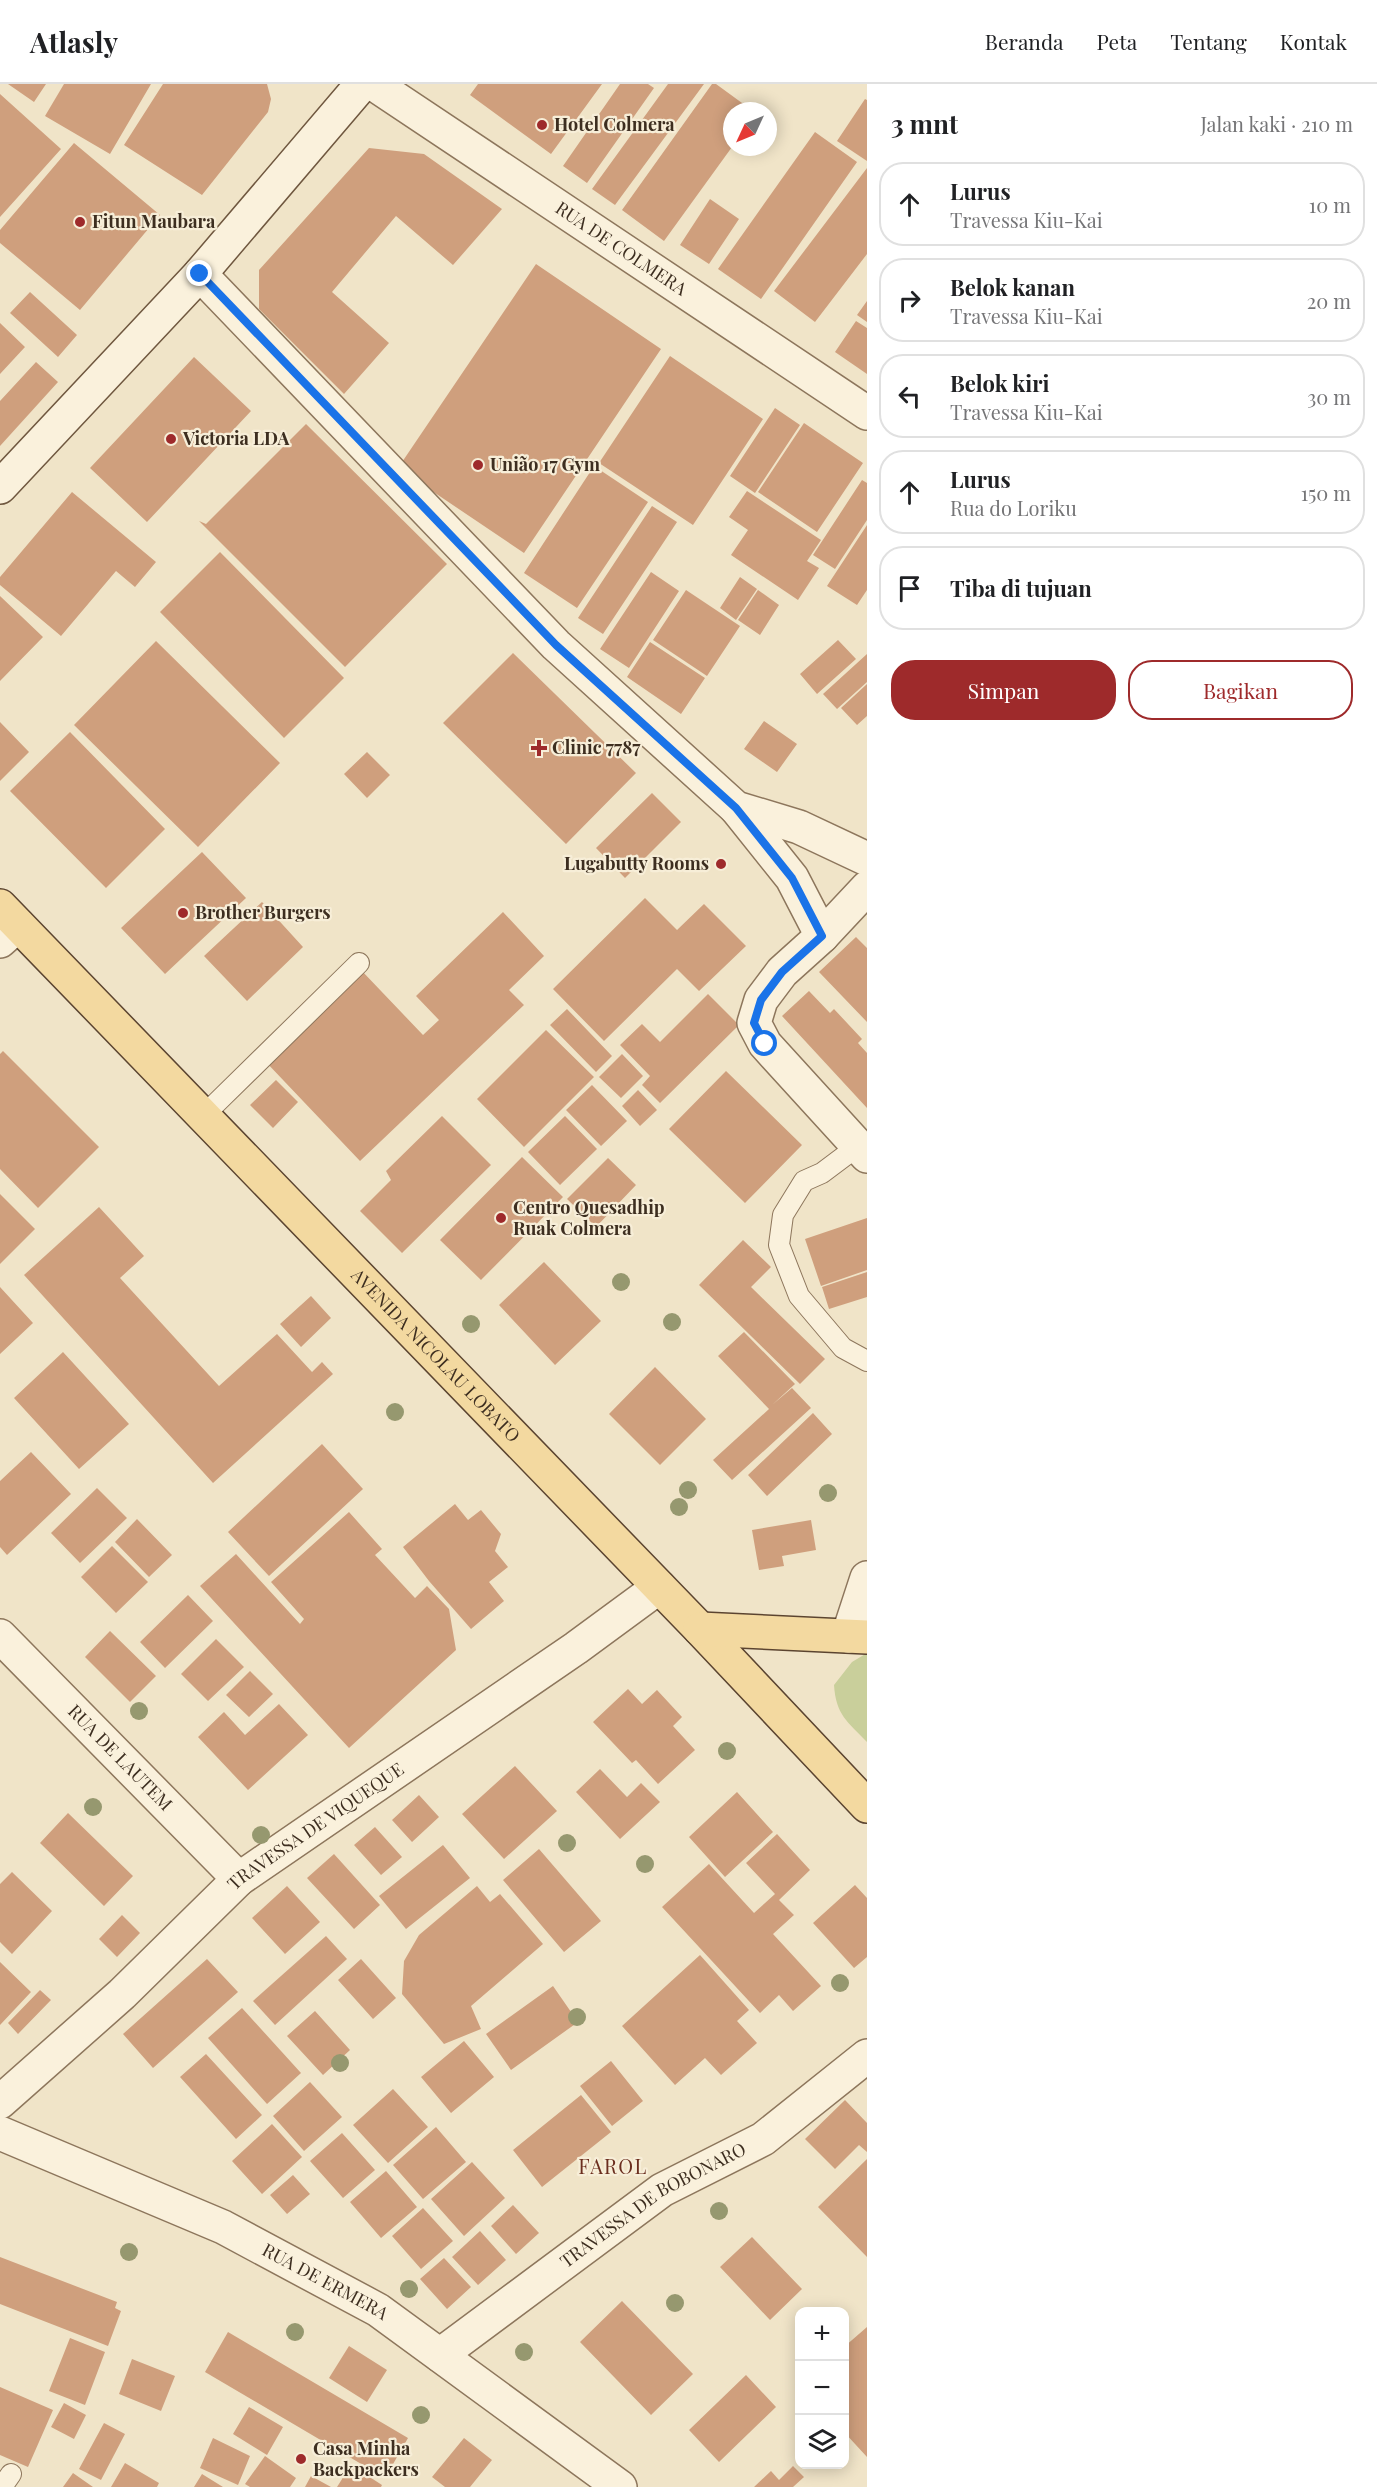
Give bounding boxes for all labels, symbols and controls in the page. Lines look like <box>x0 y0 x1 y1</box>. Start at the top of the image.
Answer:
text: Atlasly <box>30 23 118 60</box>
text: Beranda <box>985 27 1064 55</box>
text: Peta <box>1097 27 1137 55</box>
text: Tentang <box>1170 27 1247 55</box>
text: Kontak <box>1280 27 1347 55</box>
north arrow <box>723 102 777 156</box>
text: 3 mnt <box>891 106 958 141</box>
text: Jalan kaki · 210 m <box>1200 110 1353 137</box>
place label: Hotel Colmera <box>554 112 675 136</box>
marker: Hotel Colmera <box>535 118 549 132</box>
text: Lurus <box>950 176 1011 206</box>
icon: ahead <box>893 188 926 221</box>
text: 10 m <box>1309 191 1351 218</box>
street label: RUA DE COLMERA <box>551 195 693 301</box>
text: Travessa Kiu-Kai <box>950 206 1103 233</box>
place label: Fitun Maubara <box>92 209 216 233</box>
marker: Fitun Maubara <box>73 215 87 229</box>
route end <box>186 260 212 286</box>
text: Belok kanan <box>950 272 1075 302</box>
icon: right <box>893 284 926 317</box>
text: 20 m <box>1307 287 1351 314</box>
text: Travessa Kiu-Kai <box>950 302 1103 329</box>
text: Belok kiri <box>950 368 1049 398</box>
icon: left <box>893 380 926 413</box>
text: 30 m <box>1307 383 1351 410</box>
text: Travessa Kiu-Kai <box>950 398 1103 425</box>
place label: Victoria LDA <box>182 426 290 450</box>
marker: Victoria LDA <box>164 432 178 446</box>
place label: União 17 Gym <box>490 452 601 476</box>
marker: União 17 Gym <box>471 458 485 472</box>
text: Lurus <box>950 464 1011 494</box>
icon: ahead <box>893 476 926 509</box>
text: 150 m <box>1301 479 1351 506</box>
text: Rua do Loriku <box>950 494 1077 521</box>
icon: arrive <box>893 572 926 605</box>
text: Tiba di tujuan <box>950 573 1092 603</box>
button: Simpan <box>891 660 1116 720</box>
button: Bagikan <box>1128 660 1353 720</box>
place label: Clinic 7787 <box>552 735 641 759</box>
marker: Clinic 7787 <box>530 739 548 757</box>
place label: Lugabutty Rooms <box>564 851 709 875</box>
marker: Lugabutty Rooms <box>714 857 728 871</box>
place label: Brother Burgers <box>195 900 331 924</box>
marker: Brother Burgers <box>176 906 190 920</box>
route start <box>751 1030 777 1056</box>
place label: Centro Quesadhip Ruak Colmera <box>513 1195 665 1240</box>
marker: Centro Quesadhip Ruak Colmera <box>494 1211 508 1225</box>
street label: AVENIDA NICOLAU LOBATO <box>346 1262 526 1447</box>
street label: RUA DE LAUTEM <box>63 1699 178 1815</box>
street label: TRAVESSA DE VIQUEQUE <box>222 1757 408 1895</box>
street label: TRAVESSA DE BOBONARO <box>555 2137 750 2273</box>
district label: FAROL <box>578 2152 648 2179</box>
street label: RUA DE ERMERA <box>258 2237 394 2325</box>
map controls <box>795 2307 849 2469</box>
button: + <box>795 2307 849 2361</box>
button: − <box>795 2361 849 2415</box>
button: layers <box>795 2415 849 2469</box>
place label: Casa Minha Backpackers <box>313 2436 419 2481</box>
marker: Casa Minha Backpackers <box>294 2452 308 2466</box>

